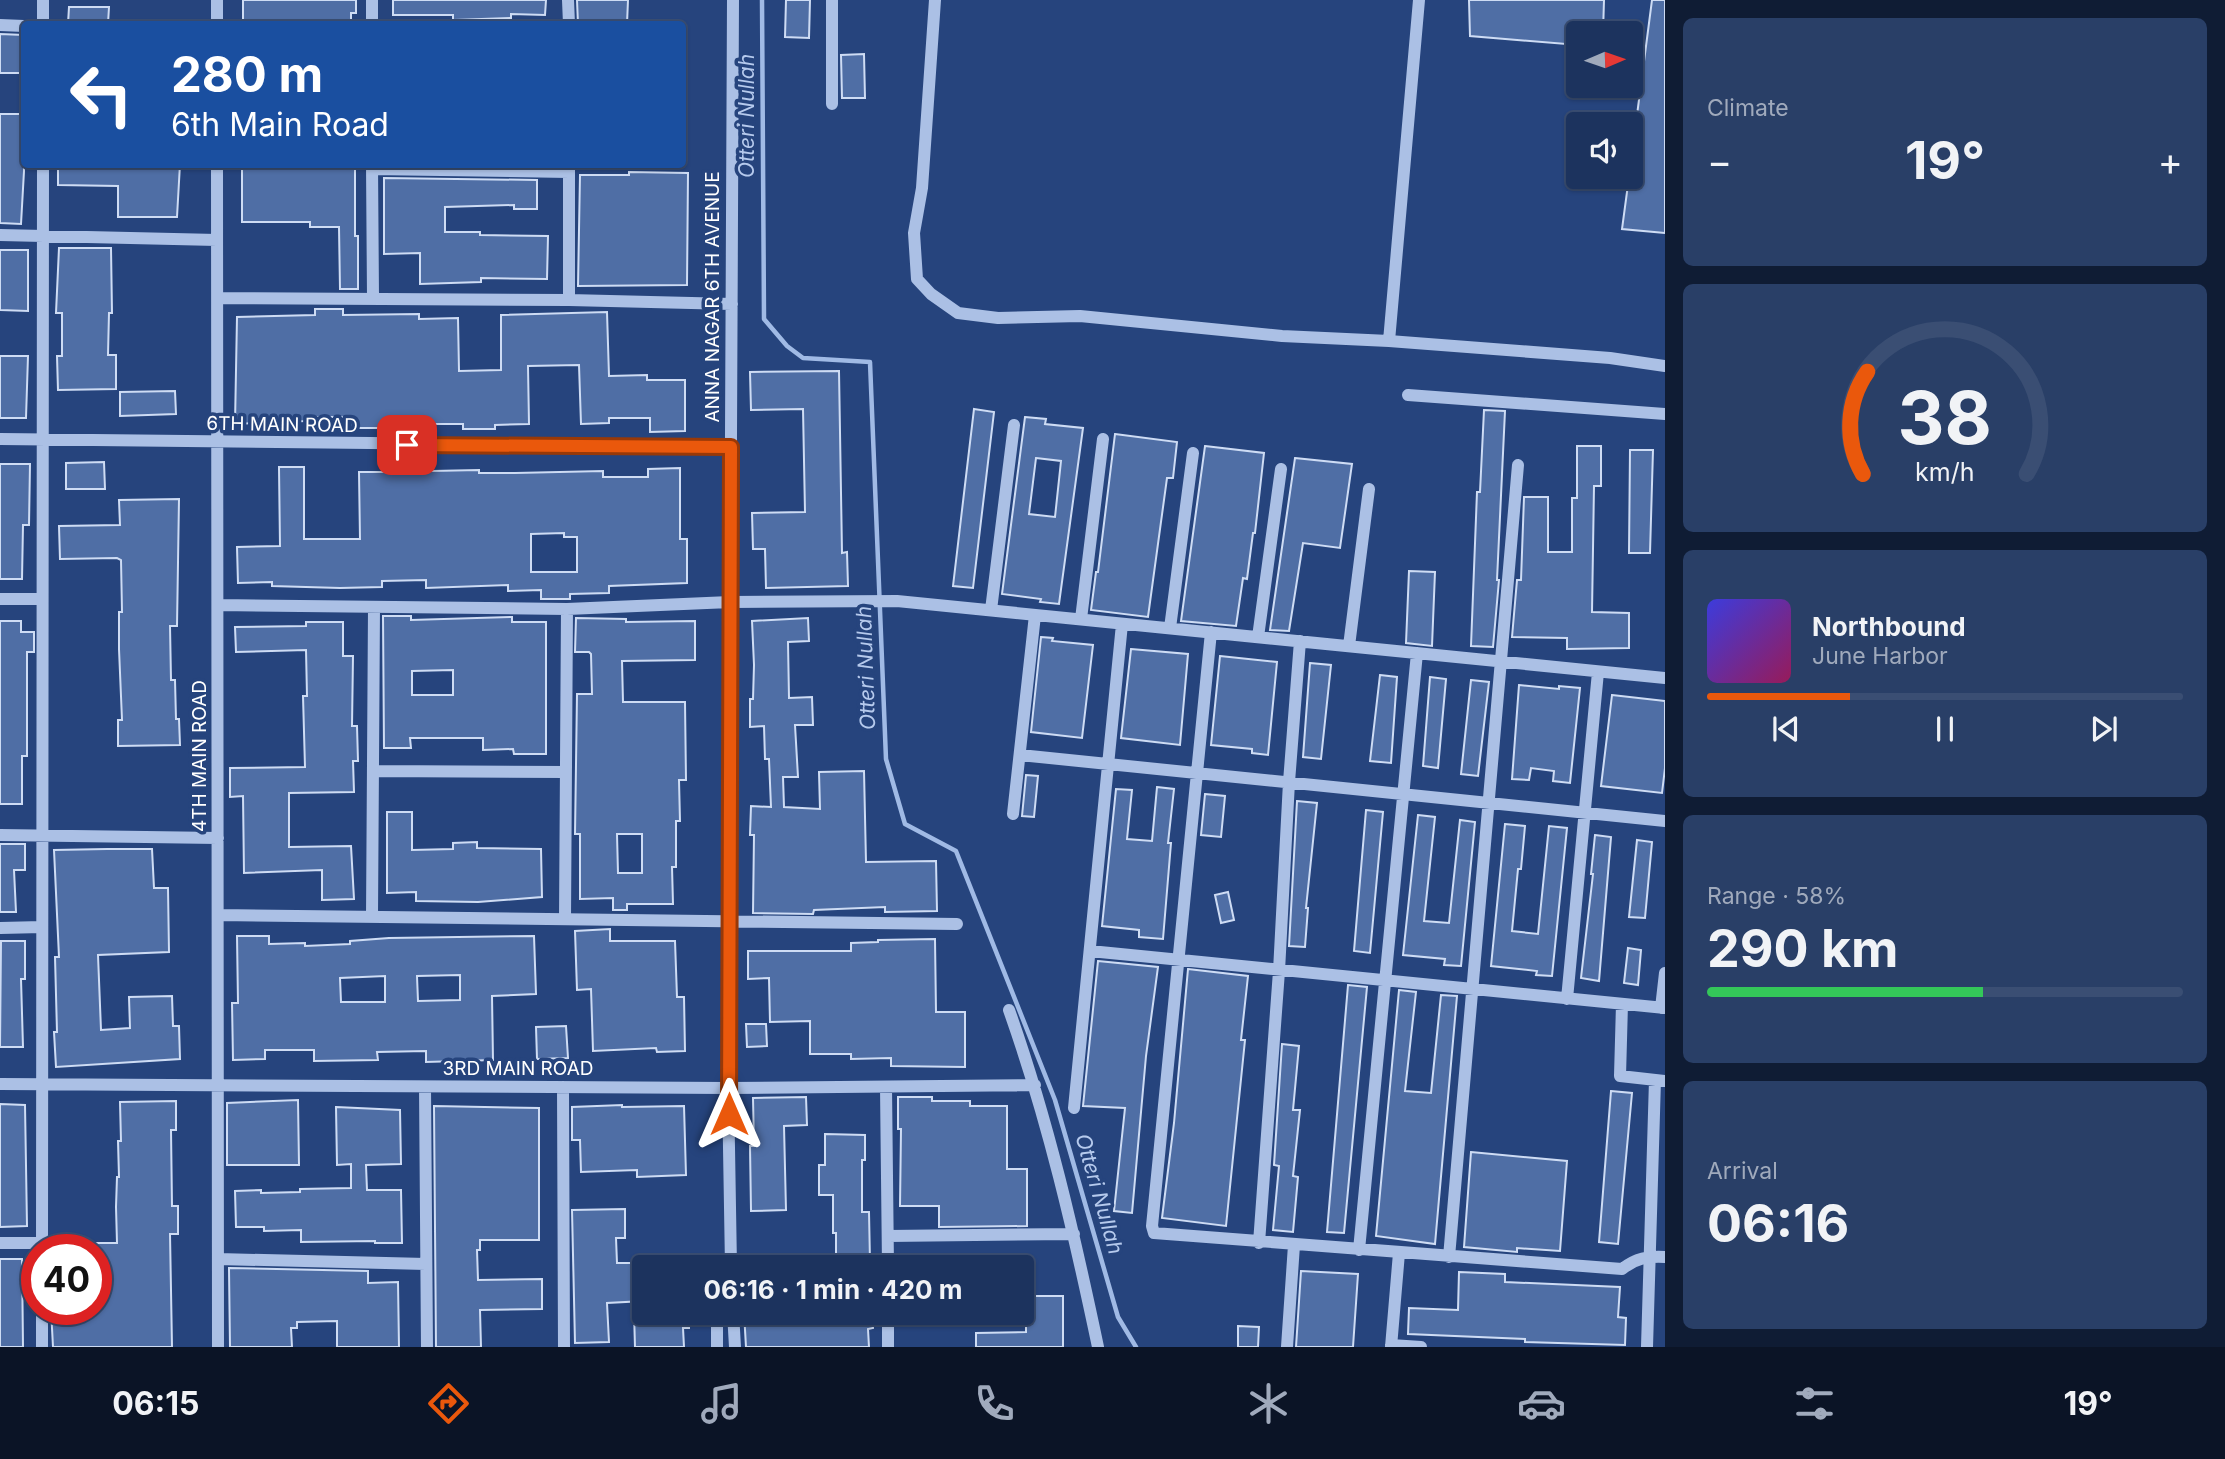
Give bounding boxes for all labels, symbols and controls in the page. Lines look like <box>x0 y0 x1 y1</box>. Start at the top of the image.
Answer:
north arrow <box>1566 21 1643 98</box>
map controls <box>1566 21 1643 189</box>
text: 280 m <box>171 45 323 104</box>
icon: left <box>56 49 147 140</box>
water label: Otteri Nullah <box>734 54 759 178</box>
text: Climate <box>1707 94 1789 122</box>
text: 6th Main Road <box>171 105 389 144</box>
button: sound <box>1566 112 1643 189</box>
text: 19° <box>1905 129 1985 192</box>
text: − <box>1707 138 1732 184</box>
text: + <box>2158 138 2183 184</box>
street label: ANNA NAGAR 6TH AVENUE <box>701 171 724 423</box>
text: 38 <box>1898 373 1992 462</box>
street label: 6TH MAIN ROAD <box>206 412 358 437</box>
pin <box>377 415 437 475</box>
icon: arrive <box>388 426 426 464</box>
text: km/h <box>1915 456 1975 486</box>
water label: Otteri Nullah <box>851 606 880 731</box>
text: Northbound <box>1812 611 1966 642</box>
text: June Harbor <box>1812 642 1948 670</box>
street label: 4TH MAIN ROAD <box>188 680 211 832</box>
icon: previous <box>1767 710 1805 748</box>
icon: pause <box>1926 710 1964 748</box>
icon: next <box>2085 710 2123 748</box>
text: Range · 58% <box>1707 882 1846 910</box>
text: 290 km <box>1707 917 1899 980</box>
street label: 3RD MAIN ROAD <box>443 1057 593 1080</box>
position arrow <box>692 1077 766 1151</box>
water label: Otteri Nullah <box>1070 1131 1129 1257</box>
text: Arrival <box>1707 1157 1778 1185</box>
text: 06:16 <box>1707 1192 1849 1255</box>
speed limit sign: 40 <box>21 1234 112 1325</box>
text: 06:16 · 1 min · 420 m <box>704 1274 962 1305</box>
icon: directions <box>424 1379 473 1428</box>
icon: music <box>697 1379 746 1428</box>
icon: phone <box>970 1379 1019 1428</box>
icon: climate <box>1244 1379 1293 1428</box>
icon: car <box>1517 1379 1566 1428</box>
icon: filters <box>1790 1379 1839 1428</box>
text: 06:15 <box>112 1384 199 1423</box>
text: 19° <box>2064 1384 2113 1423</box>

